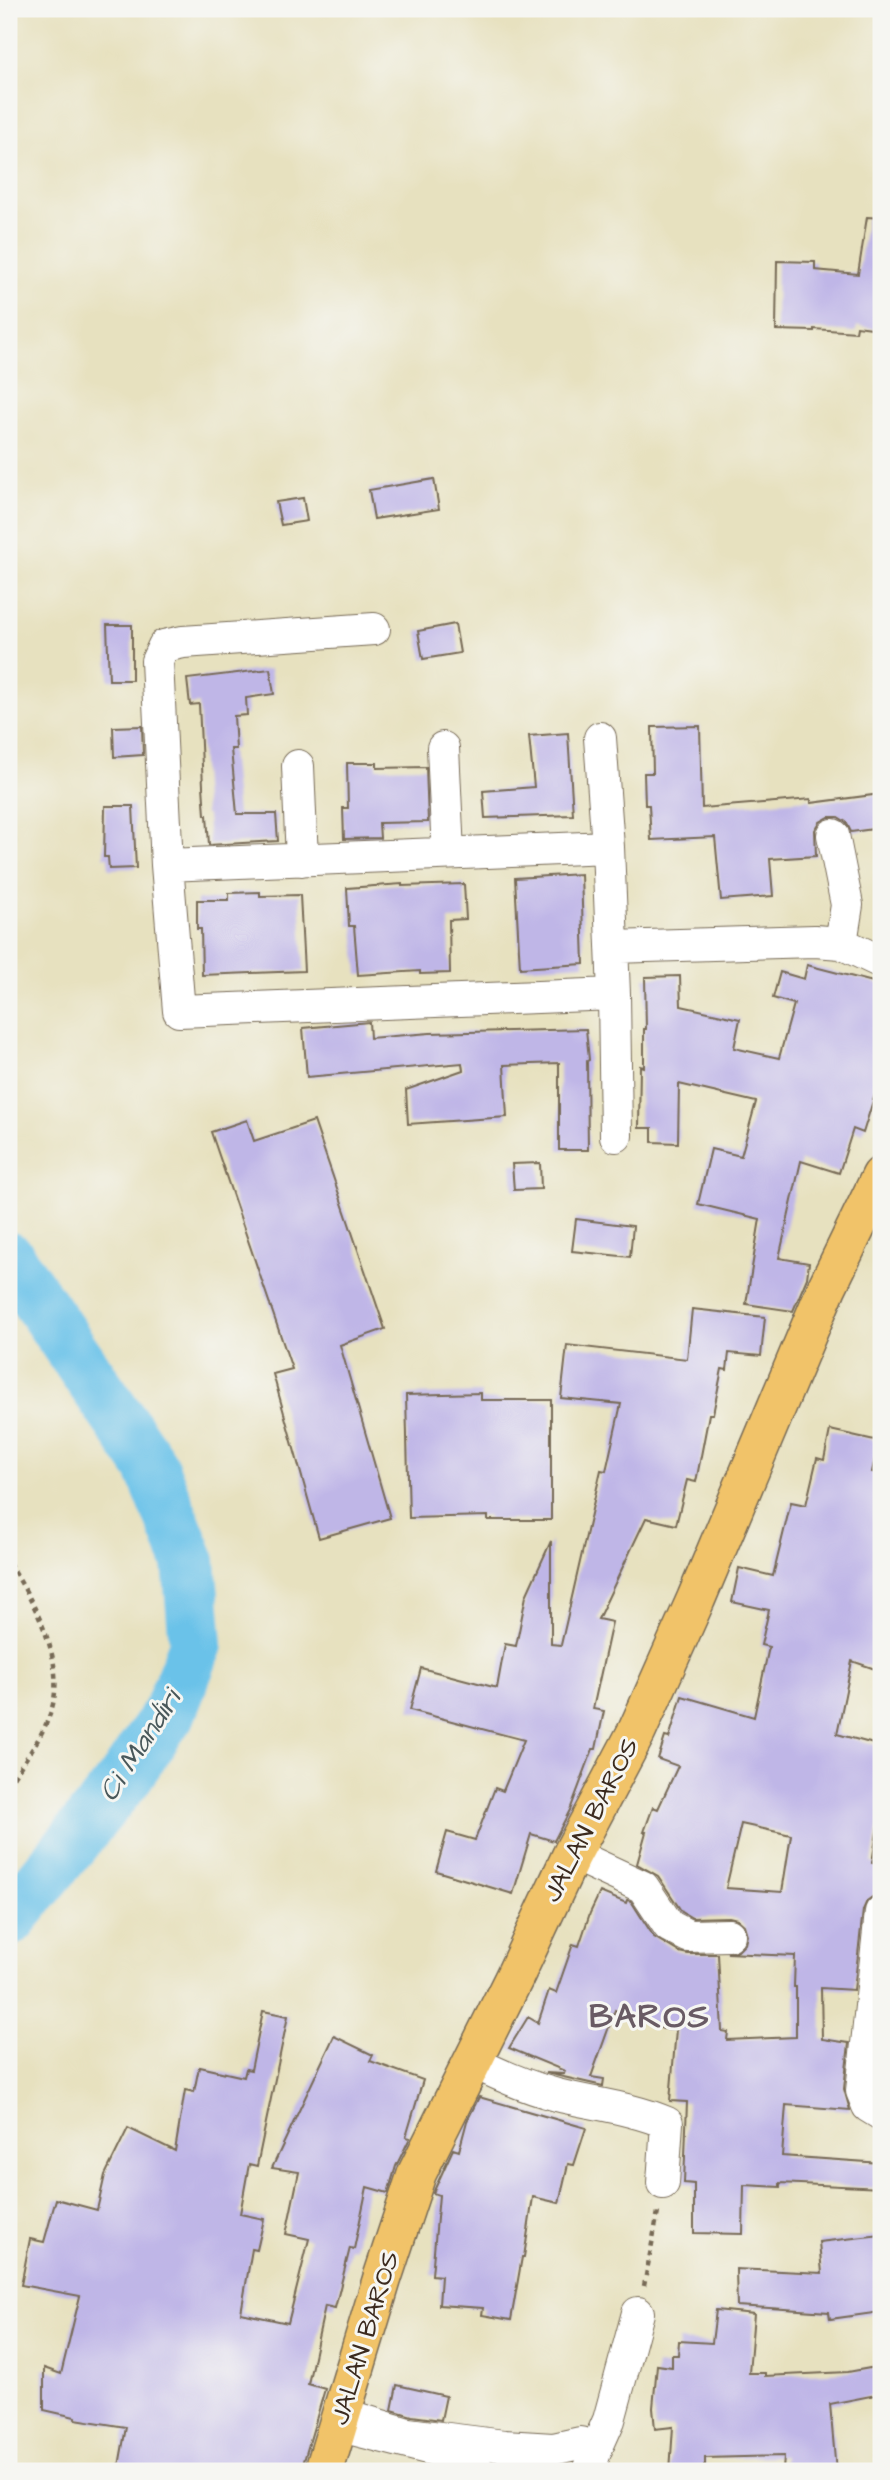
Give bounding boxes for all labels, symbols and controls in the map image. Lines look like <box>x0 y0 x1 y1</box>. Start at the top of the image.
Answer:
water label: Ci Mandiri <box>90 1680 192 1809</box>
street label: JALAN BAROS <box>534 1732 648 1908</box>
district label: BAROS <box>589 1994 711 2040</box>
street label: JALAN BAROS <box>322 2247 408 2429</box>

